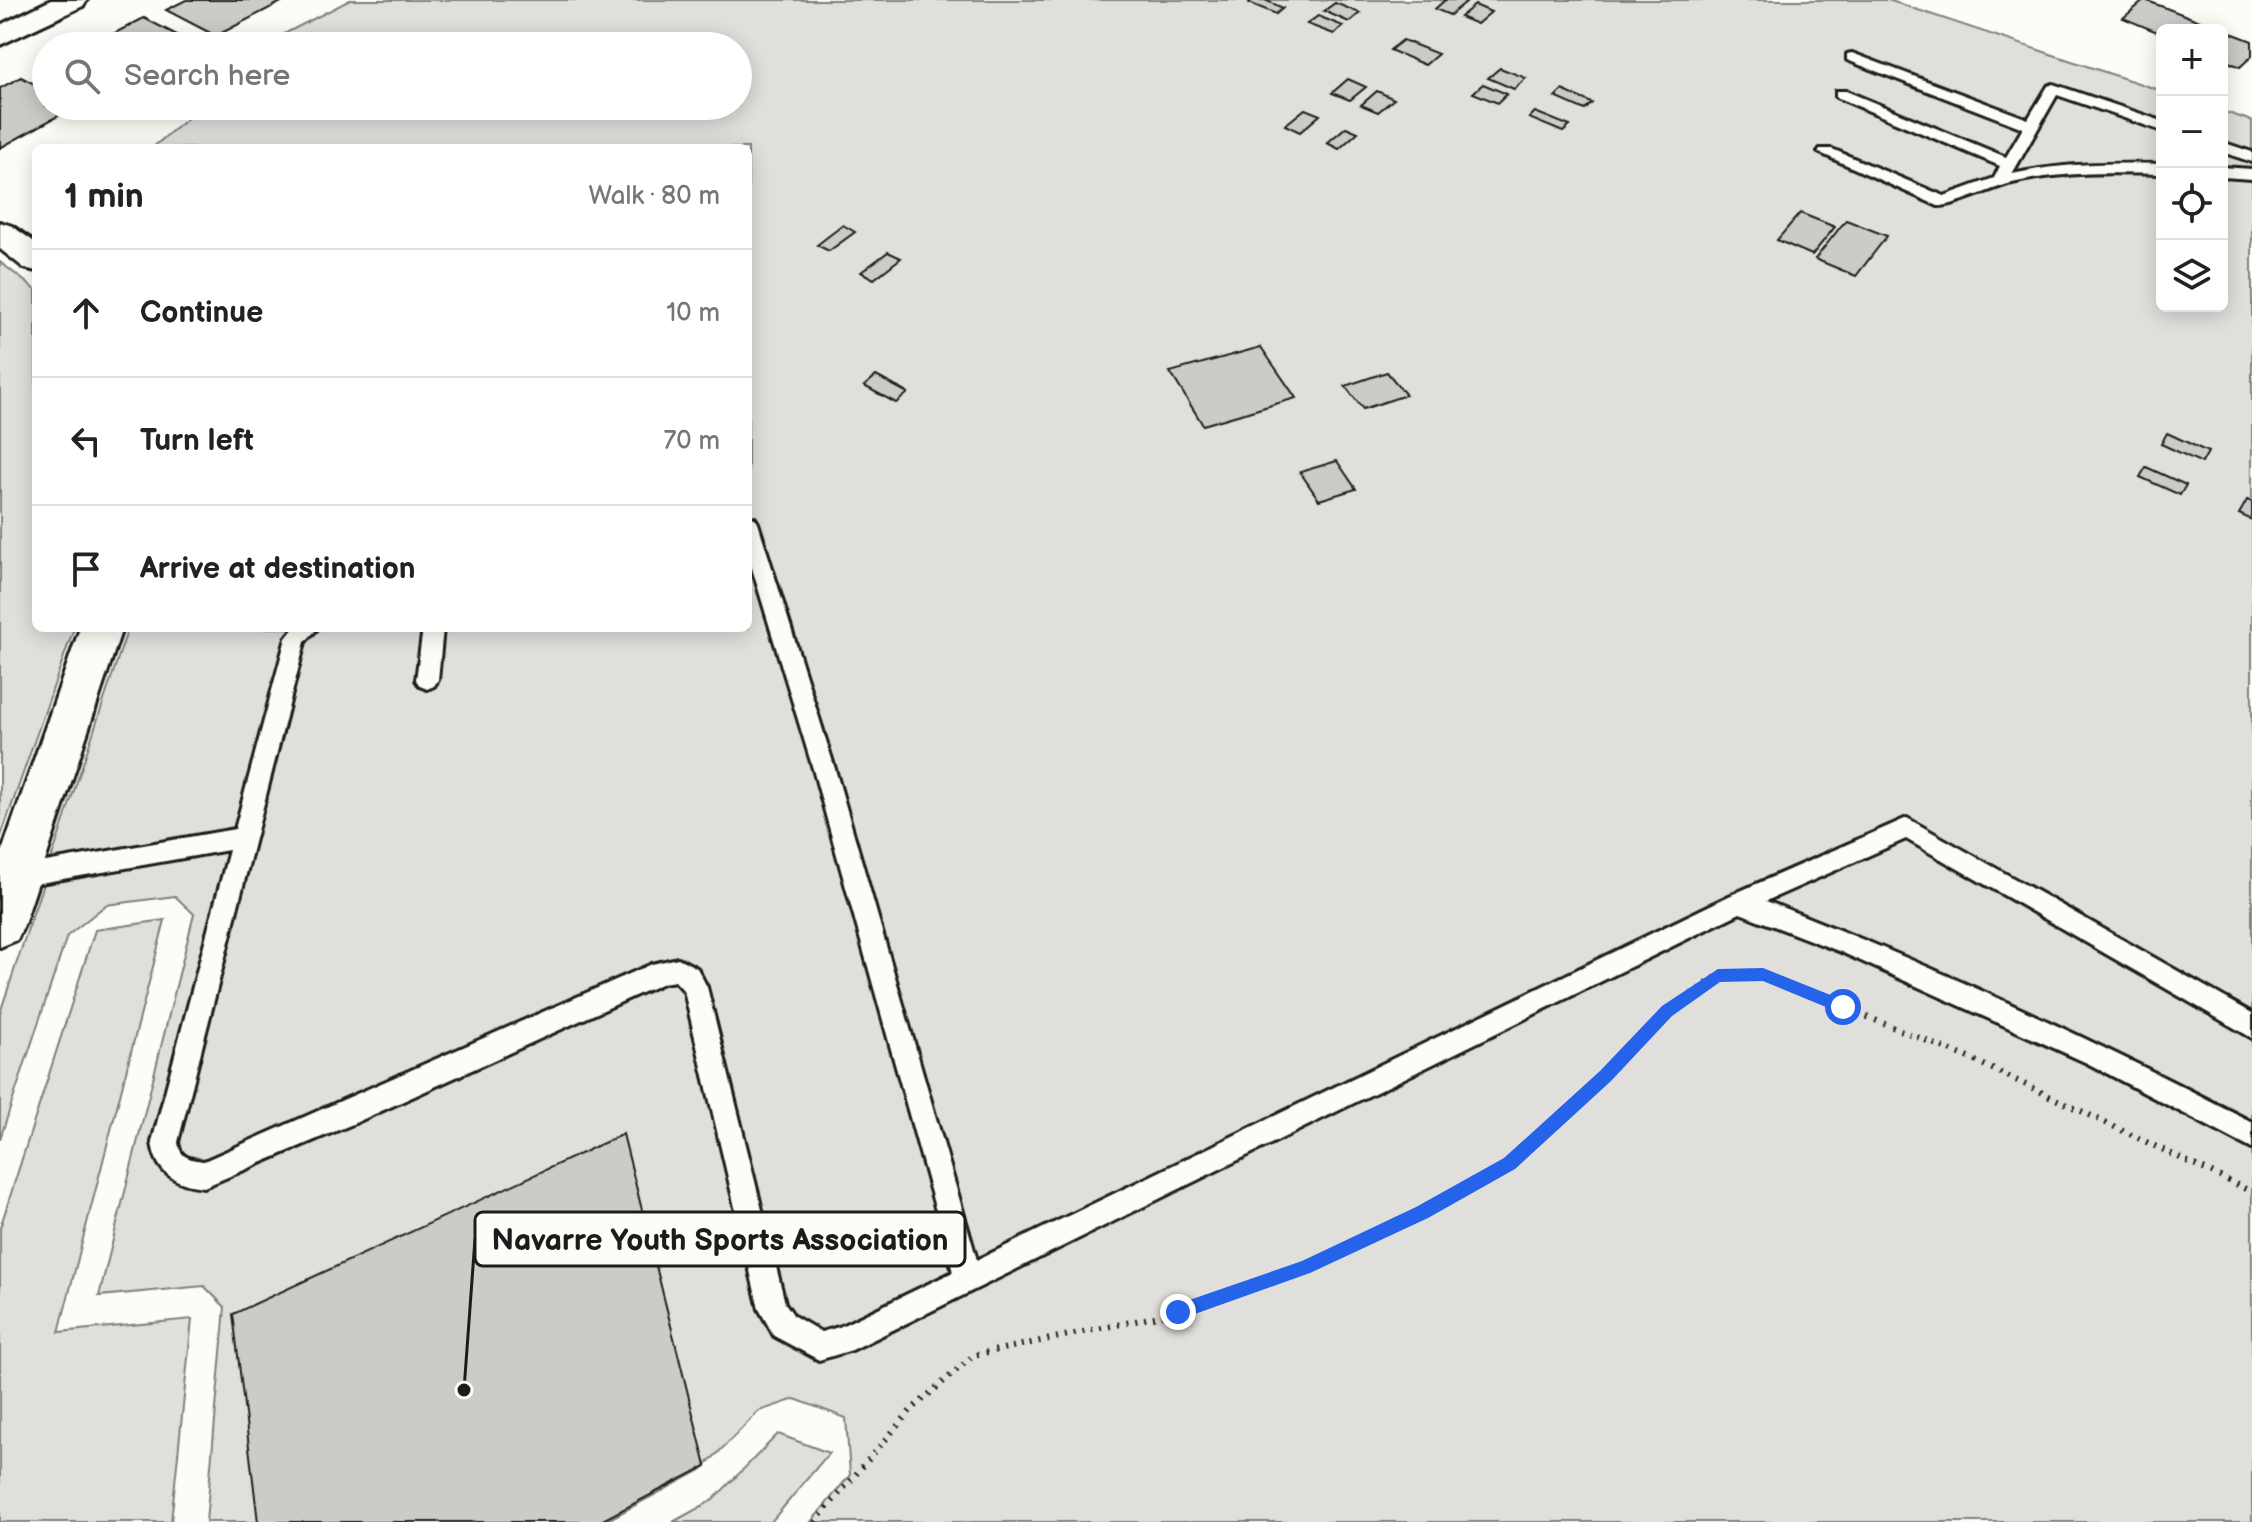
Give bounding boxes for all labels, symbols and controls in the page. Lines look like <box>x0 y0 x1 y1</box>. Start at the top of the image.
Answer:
map controls <box>2156 24 2228 312</box>
button: + <box>2156 24 2228 96</box>
search box <box>32 32 752 120</box>
icon: search <box>60 54 104 98</box>
text: Search here <box>124 58 290 94</box>
button: − <box>2156 96 2228 168</box>
button: locate <box>2156 168 2228 240</box>
text: 1 min <box>64 176 144 217</box>
text: Walk · 80 m <box>589 181 720 212</box>
button: layers <box>2156 240 2228 312</box>
icon: ahead <box>64 291 108 335</box>
text: Continue <box>140 295 263 331</box>
text: 10 m <box>666 298 720 329</box>
icon: left <box>64 419 108 463</box>
text: Turn left <box>140 423 254 459</box>
text: 70 m <box>663 426 720 457</box>
icon: arrive <box>64 547 108 591</box>
text: Arrive at destination <box>140 551 416 587</box>
route start <box>1825 989 1861 1025</box>
callout: Navarre Youth Sports Association <box>475 1212 965 1266</box>
text: Navarre Youth Sports Association <box>491 1223 949 1259</box>
route end <box>1160 1294 1196 1330</box>

